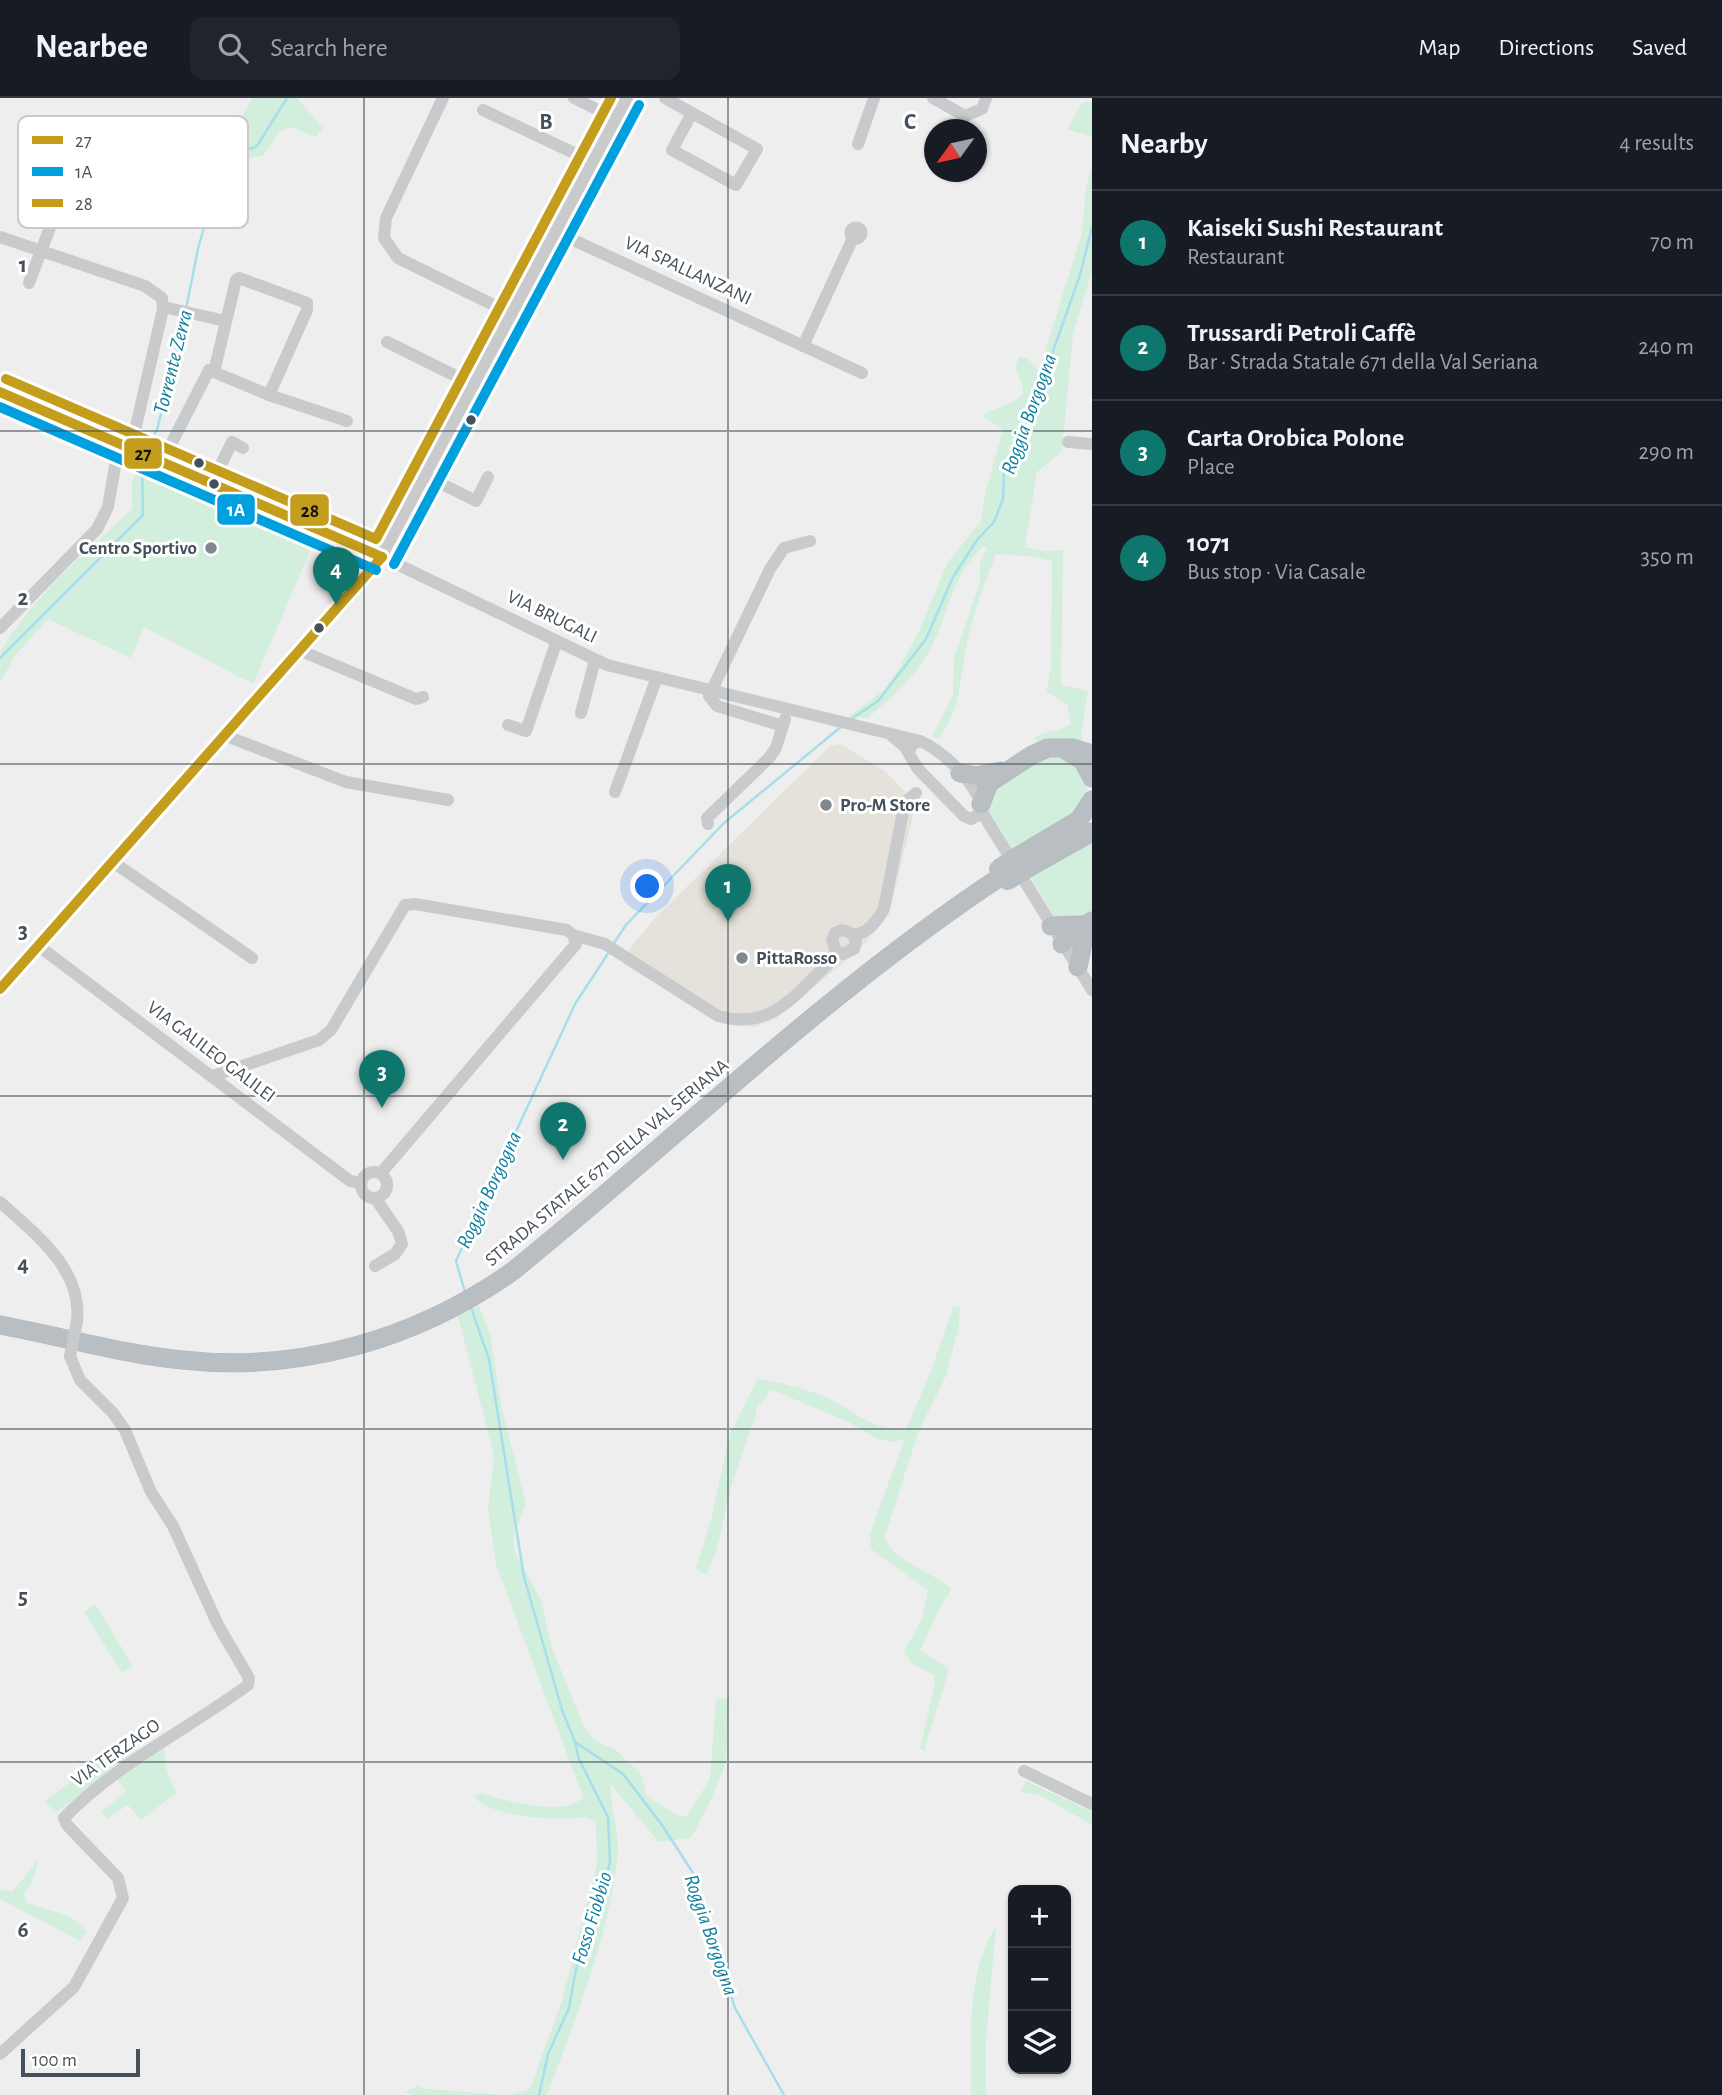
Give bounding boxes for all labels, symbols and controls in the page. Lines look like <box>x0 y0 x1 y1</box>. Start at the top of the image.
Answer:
search box <box>190 17 680 80</box>
icon: search <box>214 29 252 67</box>
text: Nearbee <box>35 31 148 64</box>
text: Search here <box>270 35 388 61</box>
text: Map <box>1418 36 1460 60</box>
text: Directions <box>1498 36 1594 60</box>
text: Saved <box>1632 36 1687 60</box>
text: B <box>539 111 553 134</box>
text: C <box>904 111 916 134</box>
legend <box>18 116 248 228</box>
north arrow <box>924 119 987 182</box>
text: Nearby <box>1120 129 1208 159</box>
text: 27 <box>75 132 92 151</box>
text: 4 results <box>1619 132 1694 155</box>
text: 1A <box>75 163 93 182</box>
text: 28 <box>75 195 93 214</box>
text: Kaiseki Sushi Restaurant <box>1187 215 1443 241</box>
text: 1 <box>1139 231 1147 254</box>
text: 70 m <box>1650 231 1694 254</box>
street label: VIA SPALLANZANI <box>622 233 754 309</box>
text: Restaurant <box>1187 246 1284 269</box>
text: 1 <box>19 254 27 277</box>
water label: Torrente Zerra <box>150 308 196 416</box>
text: Trussardi Petroli Caffè <box>1187 320 1416 346</box>
text: 2 <box>1138 336 1148 359</box>
text: 240 m <box>1638 336 1694 359</box>
water label: Roggia Borgogna <box>997 351 1061 477</box>
text: Bar · Strada Statale 671 della Val Seriana <box>1187 351 1538 374</box>
unlabelled marker <box>464 413 478 427</box>
text: Carta Orobica Polone <box>1187 425 1404 451</box>
line badge: 27 <box>123 437 163 470</box>
text: 3 <box>1138 441 1148 464</box>
text: 290 m <box>1638 441 1694 464</box>
text: 27 <box>134 445 152 464</box>
unlabelled marker <box>192 456 206 470</box>
text: Place <box>1187 456 1235 479</box>
unlabelled marker <box>207 477 221 491</box>
line badge: 1A <box>216 493 256 526</box>
line badge: 28 <box>289 493 330 527</box>
text: 1A <box>227 501 246 520</box>
text: 28 <box>301 502 319 521</box>
text: 1071 <box>1187 530 1231 556</box>
place label: Centro Sportivo <box>79 539 197 558</box>
marker: Centro Sportivo <box>203 540 219 556</box>
text: 4 <box>1137 546 1149 569</box>
text: 350 m <box>1641 546 1694 569</box>
pin: 4 <box>313 547 359 605</box>
text: Bus stop · Via Casale <box>1187 561 1366 584</box>
text: 2 <box>18 587 29 610</box>
street label: VIA BRUGALI <box>504 587 600 647</box>
unlabelled marker <box>312 621 326 635</box>
place label: Pro-M Store <box>840 796 930 815</box>
marker: Pro-M Store <box>818 797 834 813</box>
pin: 1 <box>705 864 751 922</box>
your location <box>630 869 664 903</box>
text: 3 <box>18 920 28 943</box>
place label: PittaRosso <box>756 949 837 968</box>
marker: PittaRosso <box>734 950 750 966</box>
street label: VIA GALILEO GALILEI <box>143 998 279 1106</box>
pin: 3 <box>359 1050 405 1108</box>
street label: STRADA STATALE 671 DELLA VAL SERIANA <box>482 1056 732 1270</box>
pin: 2 <box>540 1102 586 1160</box>
water label: Roggia Borgogna <box>453 1128 525 1252</box>
text: 4 <box>17 1253 29 1276</box>
text: 5 <box>18 1586 28 1609</box>
street label: VIA TERZAGO <box>68 1716 164 1790</box>
water label: Fosso Fiobbio <box>568 1869 616 1967</box>
water label: Roggia Borgogna <box>680 1872 742 1998</box>
map controls <box>1008 1885 1071 2074</box>
button: + <box>1008 1885 1071 1948</box>
text: 6 <box>17 1919 29 1942</box>
button: − <box>1008 1948 1071 2011</box>
button: layers <box>1008 2011 1071 2074</box>
scale bar <box>21 2046 140 2078</box>
text: 100 m <box>32 2051 77 2070</box>

